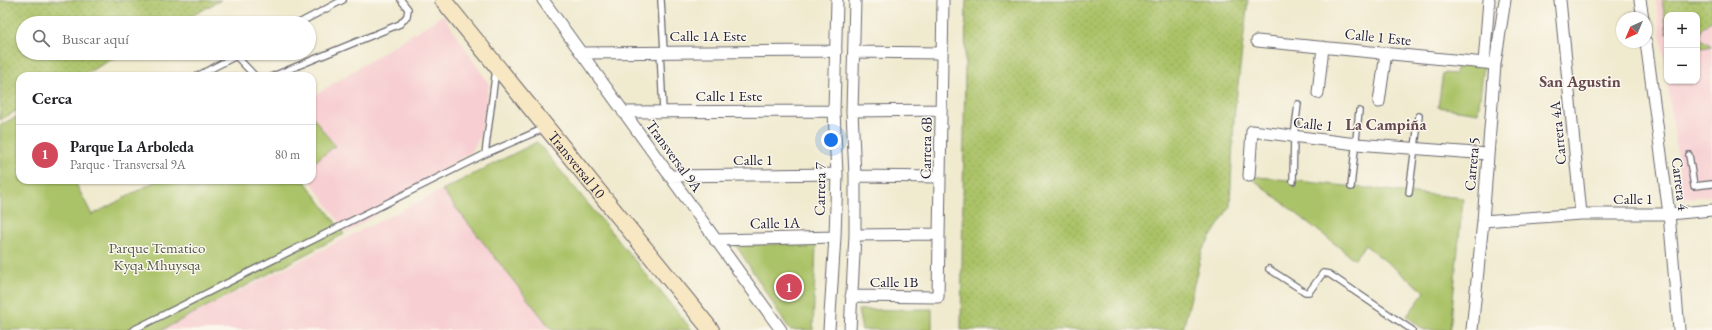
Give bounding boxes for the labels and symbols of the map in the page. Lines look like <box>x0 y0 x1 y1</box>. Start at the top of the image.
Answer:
north arrow <box>1616 12 1652 48</box>
street label: Calle 1 Este <box>1344 24 1412 49</box>
street label: Calle 1A Este <box>669 26 747 45</box>
district label: San Agustin <box>1539 71 1621 92</box>
street label: Calle 1 Este <box>696 86 763 105</box>
street label: Carrera 4A <box>1545 100 1570 166</box>
street label: Calle 1 <box>1292 112 1334 135</box>
district label: La Campiña <box>1346 114 1427 135</box>
street label: Transversal 9A <box>642 116 707 196</box>
street label: Carrera 6B <box>915 116 936 179</box>
street label: Transversal 10 <box>544 127 610 202</box>
your location <box>821 130 841 150</box>
street label: Carrera 5 <box>1460 136 1483 192</box>
street label: Calle 1 <box>733 150 773 169</box>
street label: Carrera 4 <box>1668 156 1693 213</box>
street label: Carrera 7 <box>810 161 829 216</box>
street label: Calle 1 <box>1613 189 1653 208</box>
street label: Calle 1A <box>750 213 801 232</box>
park label: Parque Tematico Kyqa Mhuysqa <box>109 238 205 274</box>
pin: 1 <box>776 272 802 302</box>
street label: Calle 1B <box>870 272 919 291</box>

